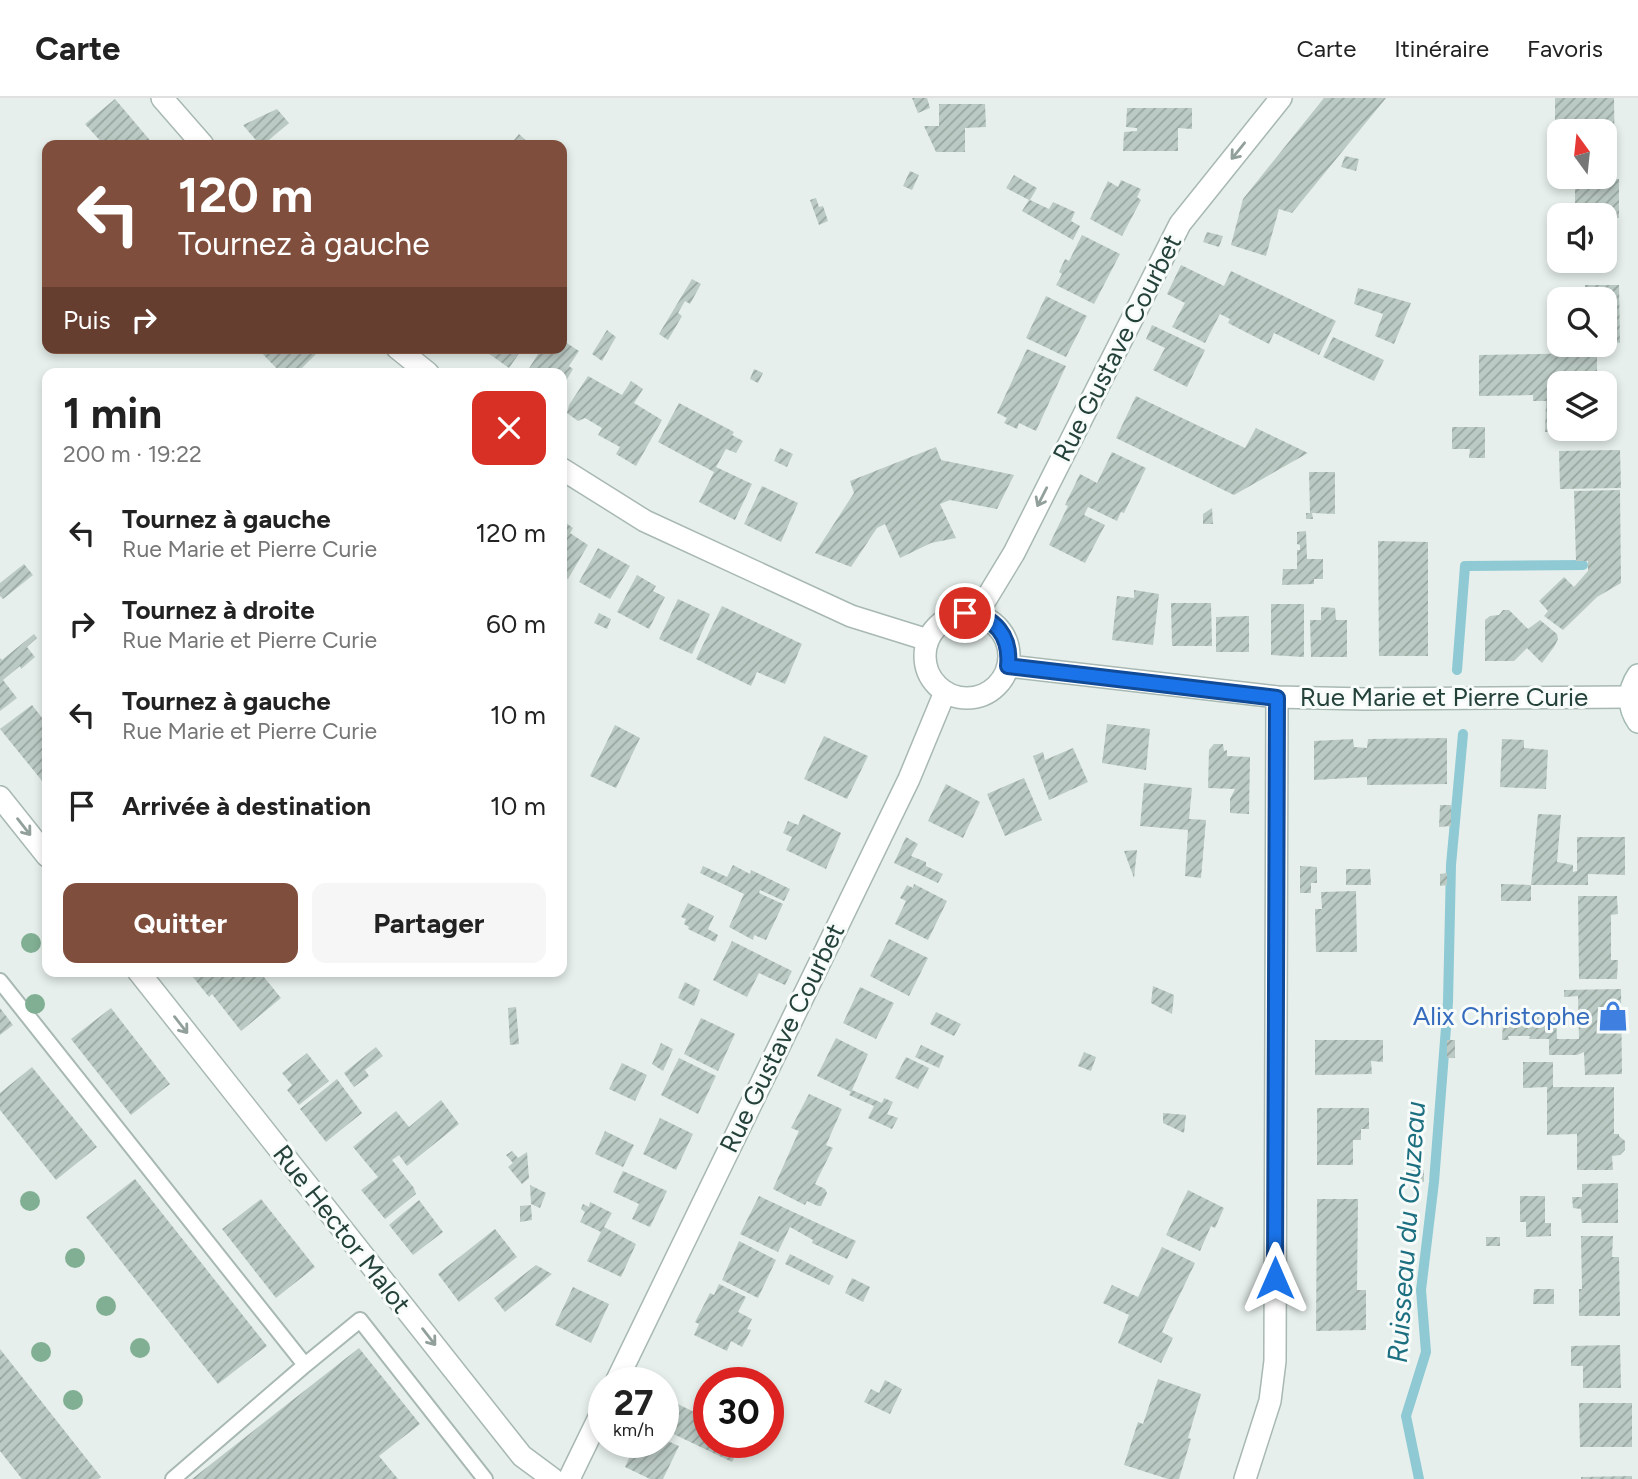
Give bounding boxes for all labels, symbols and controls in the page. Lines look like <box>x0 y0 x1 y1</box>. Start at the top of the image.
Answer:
text: Carte <box>35 29 120 68</box>
text: Carte <box>1296 34 1356 63</box>
text: Itinéraire <box>1394 34 1489 63</box>
text: Favoris <box>1527 34 1603 63</box>
north arrow <box>1547 119 1617 189</box>
map controls <box>1547 119 1617 441</box>
one-way arrow <box>1230 142 1246 160</box>
text: 120 m <box>178 165 313 224</box>
icon: left <box>63 168 154 259</box>
button: sound <box>1547 203 1617 273</box>
text: Tournez à gauche <box>178 225 430 263</box>
street label: Rue Gustave Courbet <box>1046 229 1188 467</box>
button: search <box>1547 287 1617 357</box>
icon: right <box>125 301 163 339</box>
text: Puis <box>63 304 111 336</box>
button: layers <box>1547 371 1617 441</box>
text: 1 min <box>63 388 162 439</box>
button: close <box>472 391 546 465</box>
text: 200 m · 19:22 <box>63 440 202 468</box>
one-way arrow <box>1035 486 1048 507</box>
text: Tournez à gauche <box>122 503 331 535</box>
icon: left <box>63 514 101 552</box>
text: 120 m <box>476 517 546 549</box>
text: Rue Marie et Pierre Curie <box>122 535 377 563</box>
pin <box>935 583 995 643</box>
text: Tournez à droite <box>122 594 315 626</box>
icon: arrive <box>946 594 984 632</box>
icon: right <box>63 605 101 643</box>
text: 60 m <box>486 608 546 640</box>
text: Rue Marie et Pierre Curie <box>122 626 377 654</box>
street label: Rue Marie et Pierre Curie <box>1300 681 1588 713</box>
text: Tournez à gauche <box>122 685 331 717</box>
icon: left <box>63 696 101 734</box>
text: 10 m <box>490 699 546 731</box>
text: Rue Marie et Pierre Curie <box>122 717 377 745</box>
icon: arrive <box>63 787 101 825</box>
text: Arrivée à destination <box>122 790 371 822</box>
text: 10 m <box>490 790 546 822</box>
one-way arrow <box>16 817 31 835</box>
button: Quitter <box>63 883 298 963</box>
button: Partager <box>312 883 546 963</box>
street label: Rue Gustave Courbet <box>713 918 851 1158</box>
shop icon: Alix Christophe <box>1596 999 1630 1033</box>
place label: Alix Christophe <box>1413 1000 1590 1032</box>
one-way arrow <box>173 1015 188 1033</box>
water label: Ruisseau du Cluzeau <box>1380 1100 1432 1364</box>
street label: Rue Hector Malot <box>266 1138 418 1320</box>
position arrow <box>1238 1241 1312 1315</box>
one-way arrow <box>421 1328 436 1346</box>
speed limit sign: 30 <box>693 1367 784 1458</box>
text: 27 <box>614 1382 653 1424</box>
text: km/h <box>613 1419 654 1441</box>

